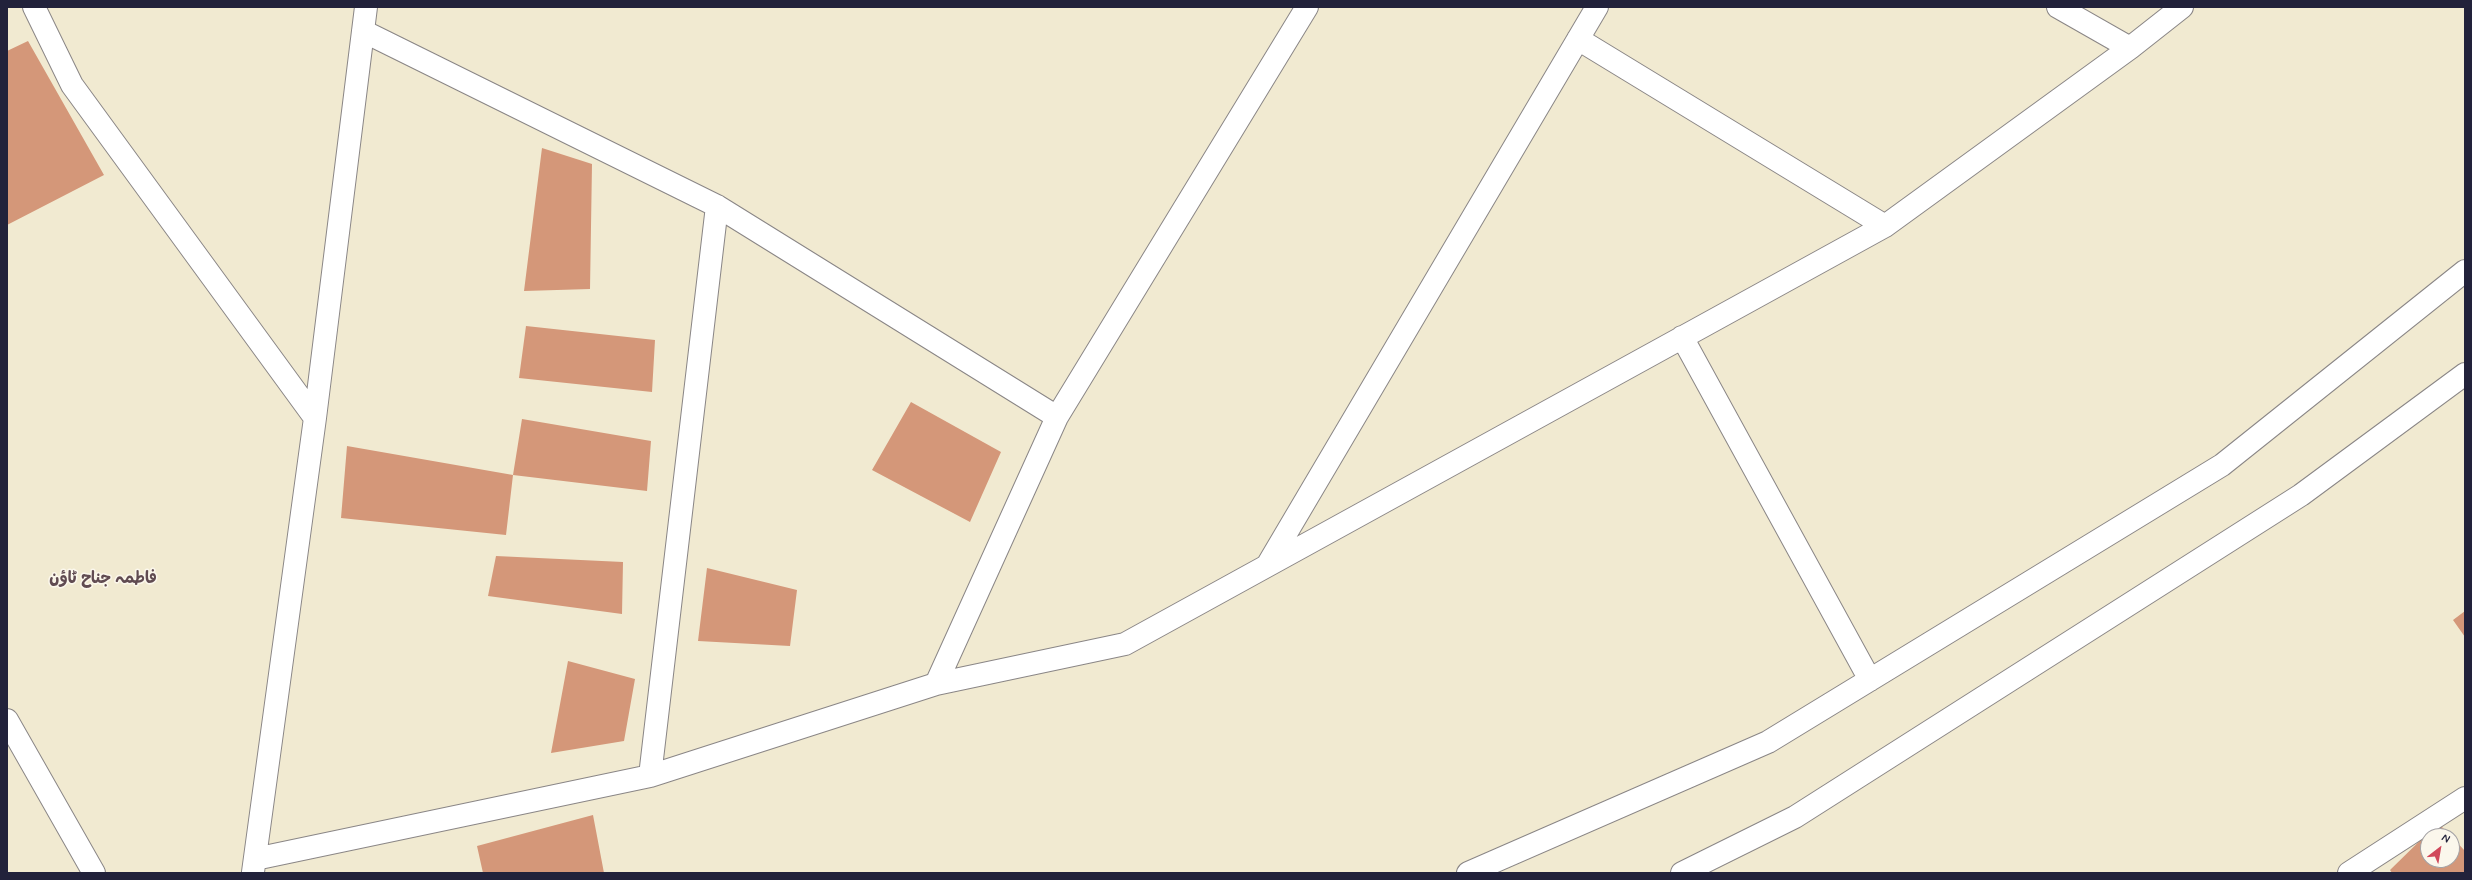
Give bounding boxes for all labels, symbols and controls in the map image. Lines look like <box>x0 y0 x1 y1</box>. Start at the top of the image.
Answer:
district label: فاطمہ جناح ٹاؤن <box>49 570 157 590</box>
north arrow <box>2420 828 2460 868</box>
text: N <box>2439 831 2452 846</box>

